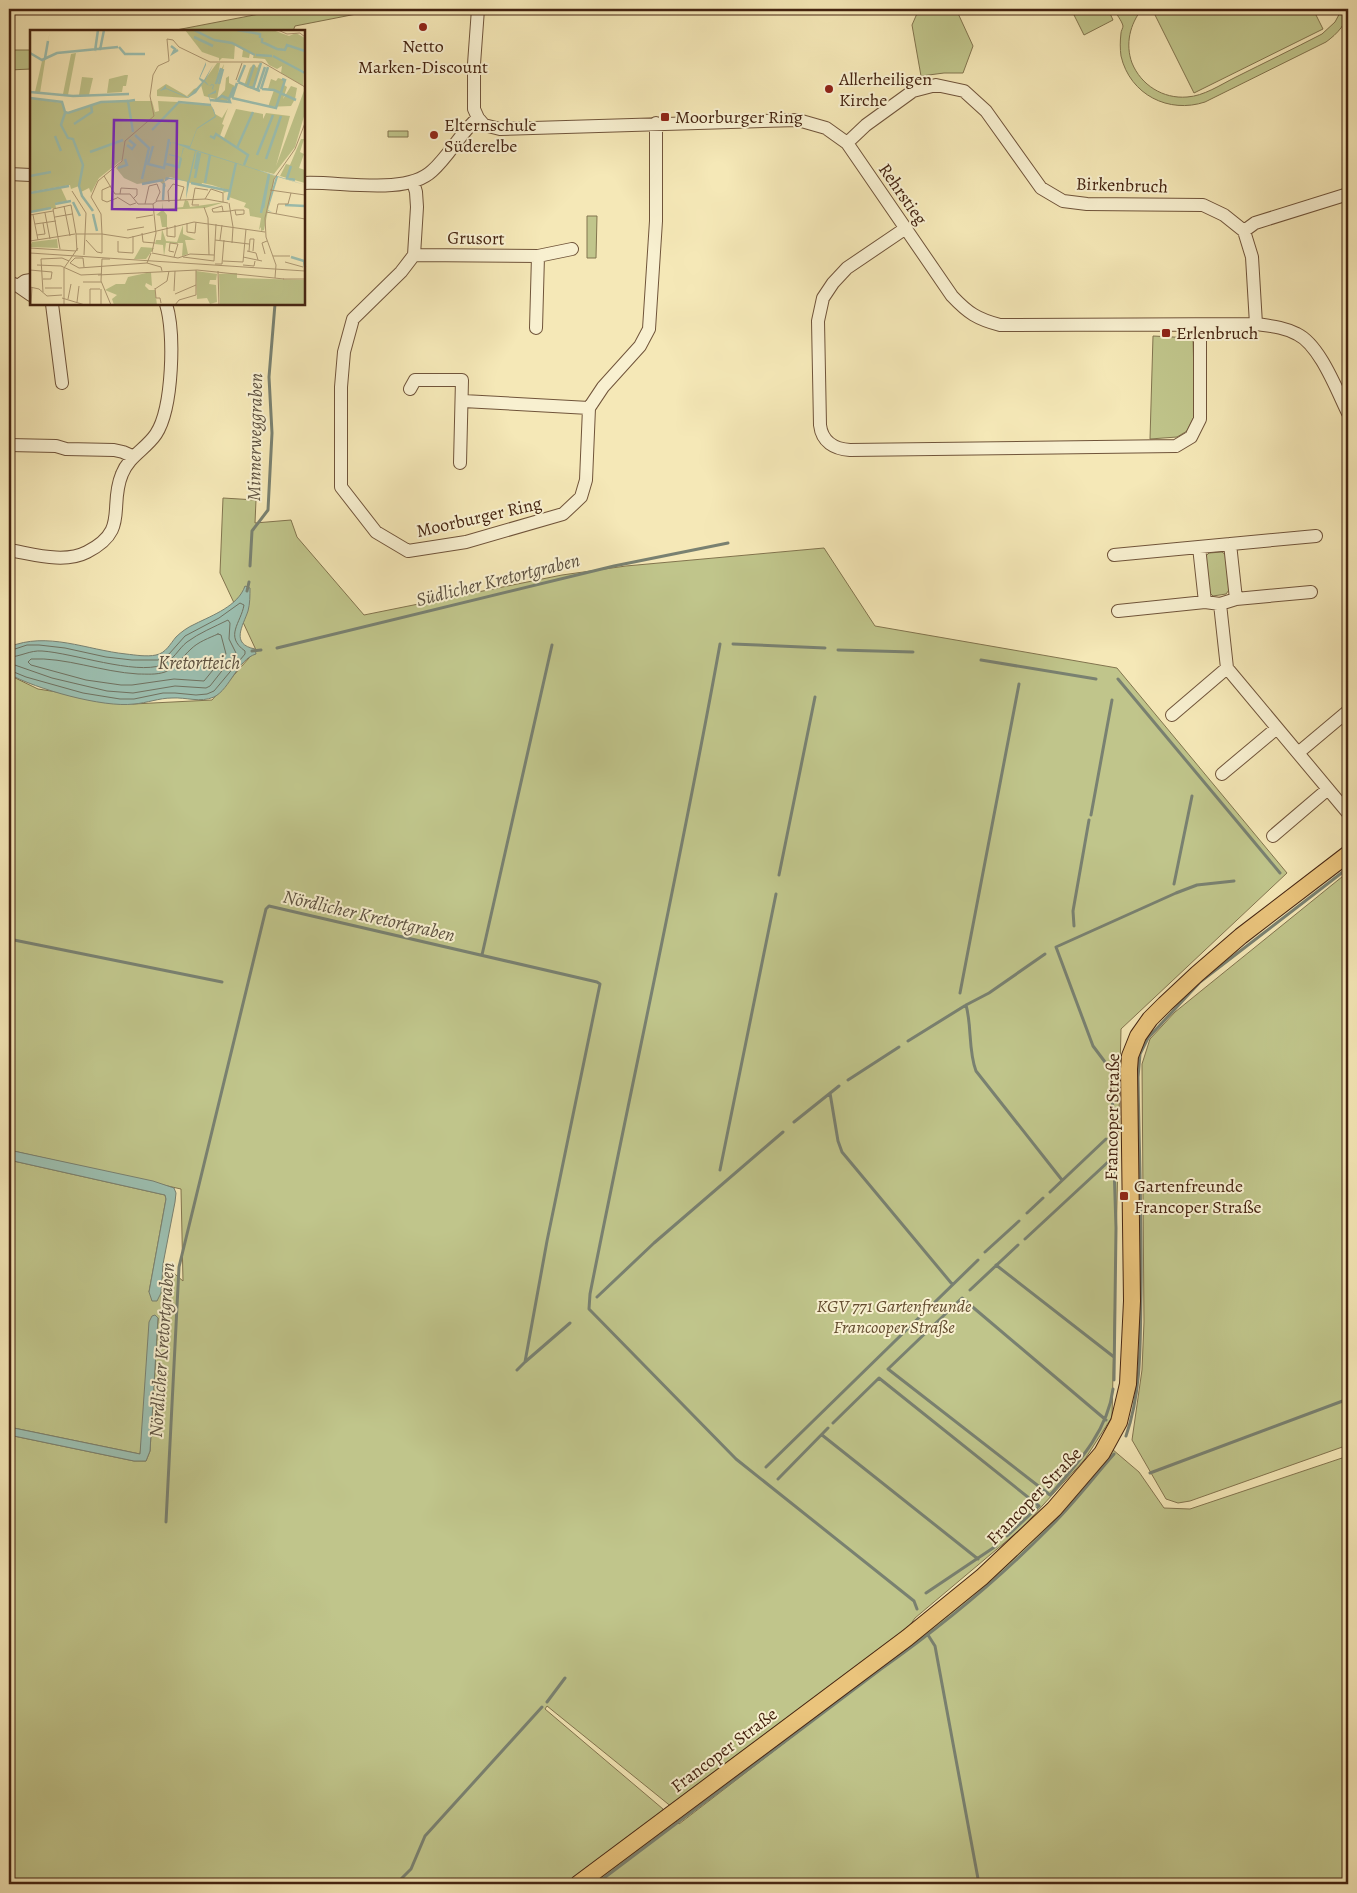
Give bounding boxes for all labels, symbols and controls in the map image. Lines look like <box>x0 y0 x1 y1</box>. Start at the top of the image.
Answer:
marker: Netto Marken-Discount <box>417 21 429 33</box>
inset map <box>30 30 305 305</box>
place label: Netto Marken-Discount <box>358 34 488 79</box>
place label: Allerheiligen Kirche <box>838 67 932 112</box>
marker: Allerheiligen Kirche <box>823 83 835 95</box>
place label: Moorburger Ring <box>675 105 803 129</box>
marker: Moorburger Ring <box>659 111 671 123</box>
place label: Elternschule Süderelbe <box>444 113 536 158</box>
marker: Elternschule Süderelbe <box>428 129 440 141</box>
street label: Rehrstieg <box>873 158 933 230</box>
street label: Birkenbruch <box>1076 171 1169 199</box>
street label: Grusort <box>447 226 505 250</box>
place label: Erlenbruch <box>1176 321 1259 345</box>
marker: Erlenbruch <box>1160 327 1172 339</box>
water label: Minnerweggraben <box>241 373 269 501</box>
street label: Moorburger Ring <box>414 491 544 543</box>
water label: Südlicher Kretortgraben <box>413 547 583 613</box>
water label: Kretortteich <box>158 650 240 676</box>
water label: Nördlicher Kretortgraben <box>280 884 458 948</box>
street label: Francoper Straße <box>1099 1053 1125 1181</box>
place label: Gartenfreunde Francoper Straße <box>1134 1174 1261 1219</box>
marker: Gartenfreunde Francoper Straße <box>1118 1190 1130 1202</box>
water label: Nördlicher Kretortgraben <box>143 1261 181 1439</box>
park label: KGV 771 Gartenfreunde Francooper Straße <box>817 1294 972 1339</box>
street label: Francoper Straße <box>981 1442 1087 1550</box>
street label: Francoper Straße <box>666 1702 782 1798</box>

